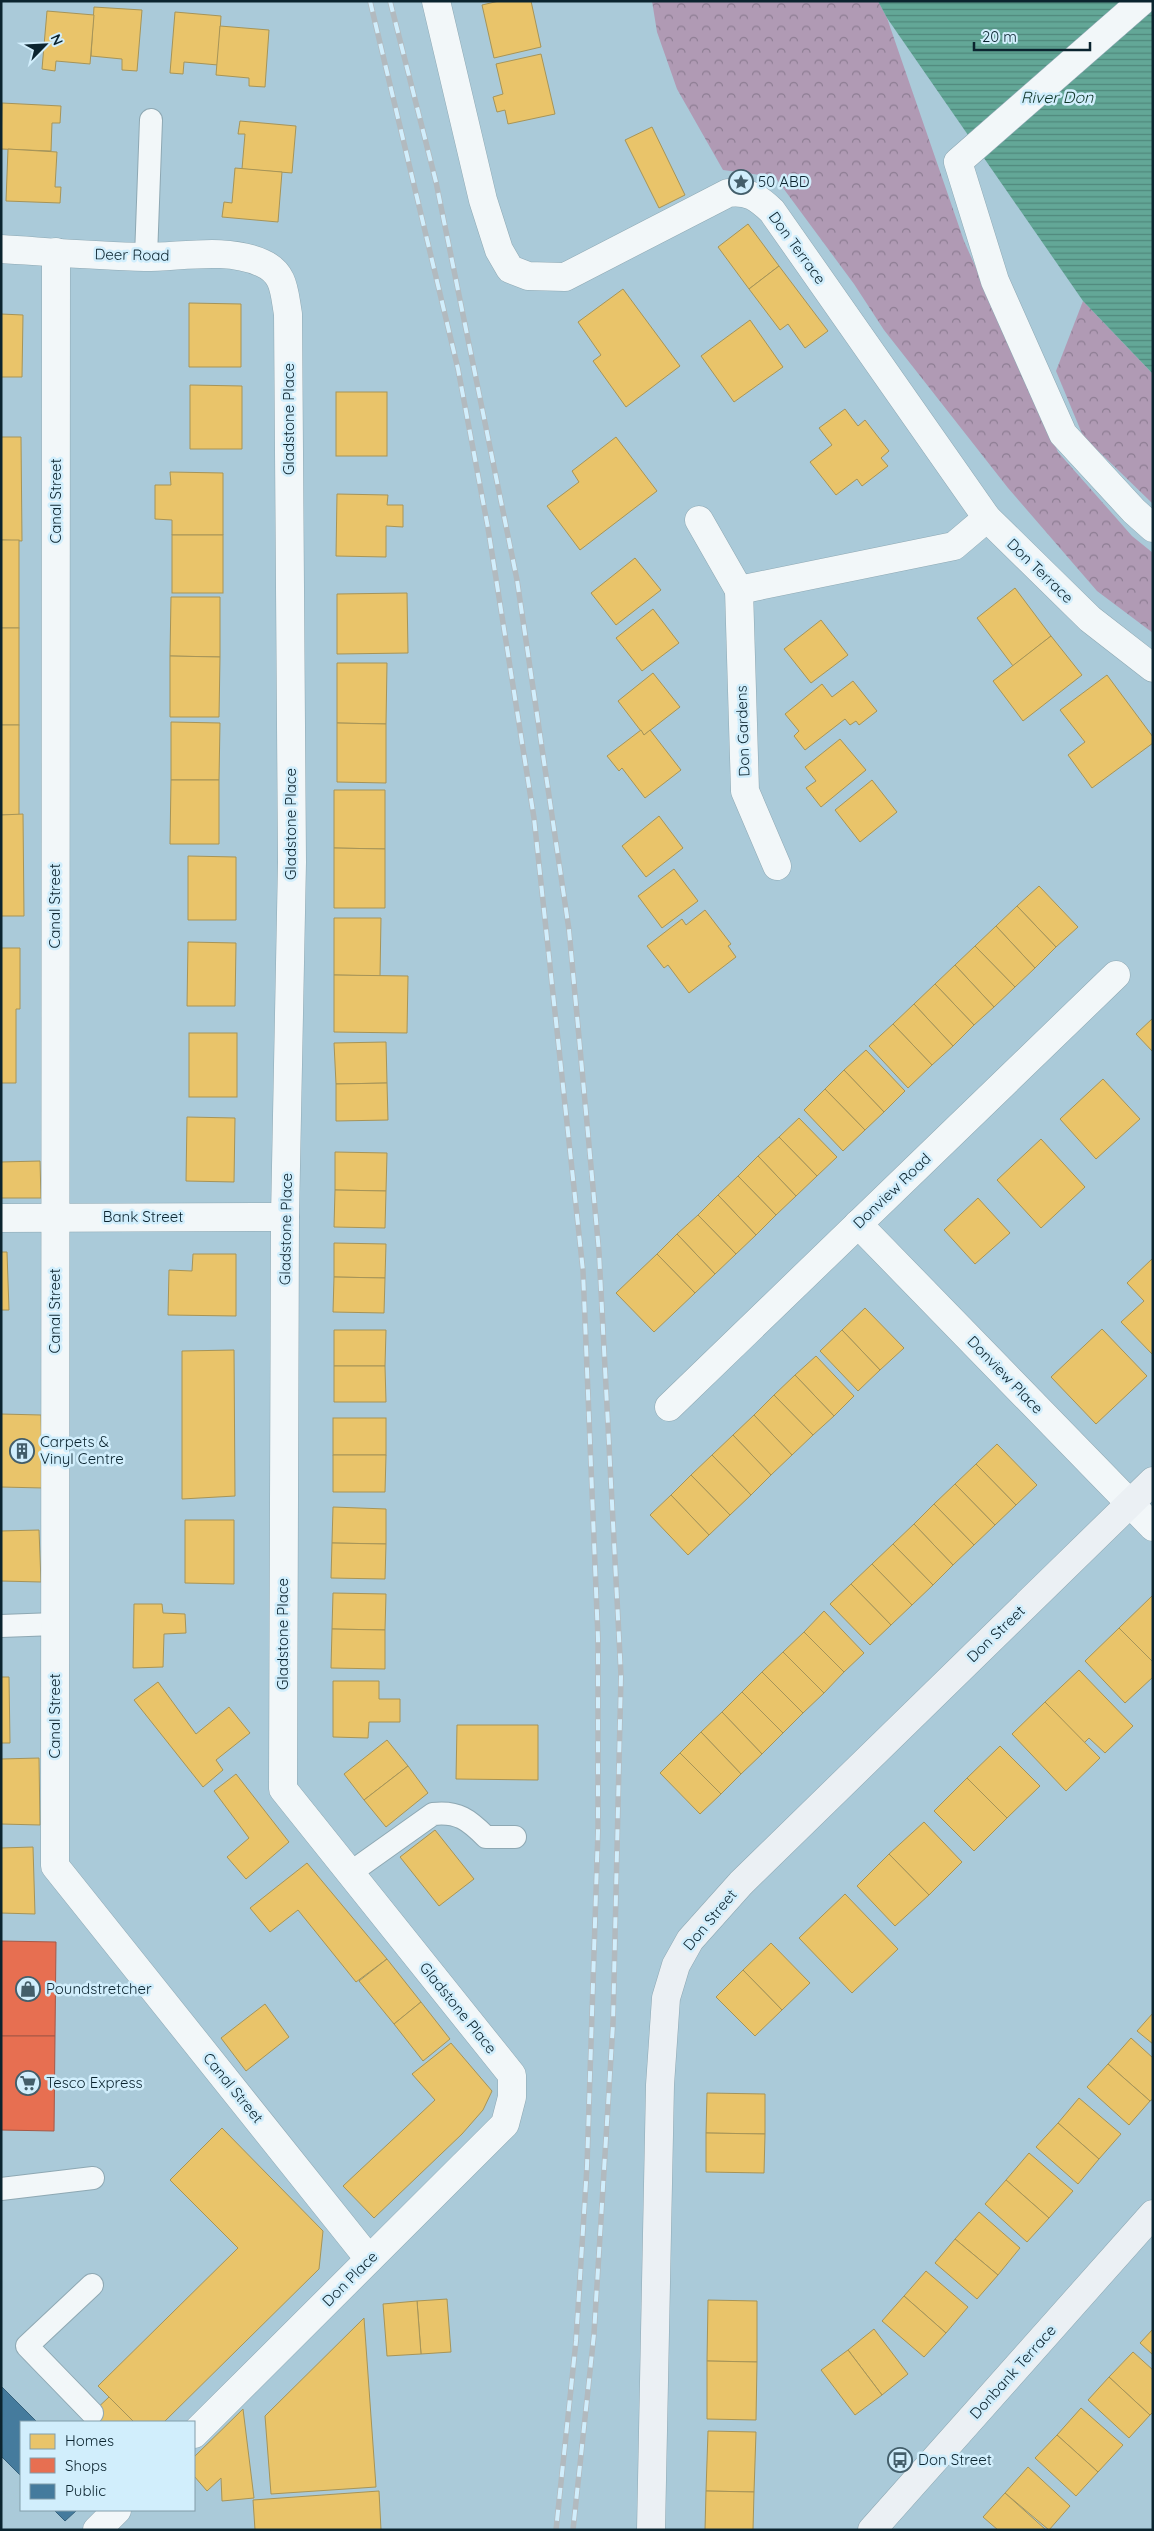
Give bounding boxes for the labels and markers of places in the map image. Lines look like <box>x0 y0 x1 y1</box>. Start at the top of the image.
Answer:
place icon: 50 ABD <box>728 169 754 195</box>
place label: 50 ABD <box>758 172 810 191</box>
place label: Carpets & Vinyl Centre <box>40 1432 124 1468</box>
building icon: Carpets & Vinyl Centre <box>9 1438 35 1464</box>
shop icon: Poundstretcher <box>15 1976 41 2002</box>
place label: Poundstretcher <box>46 1979 152 1998</box>
supermarket icon: Tesco Express <box>15 2070 41 2096</box>
place label: Tesco Express <box>46 2073 143 2092</box>
bus stop icon: Don Street <box>887 2447 913 2473</box>
place label: Don Street <box>918 2450 992 2469</box>

